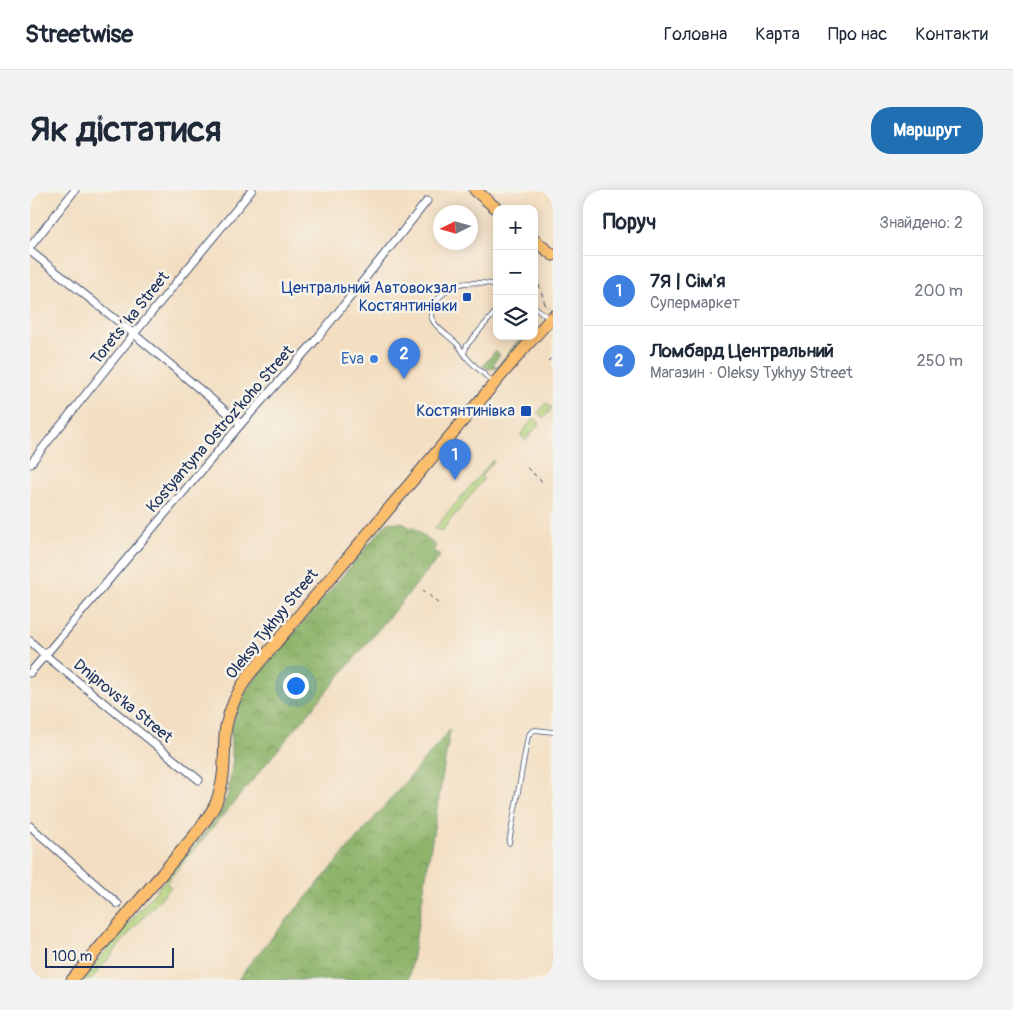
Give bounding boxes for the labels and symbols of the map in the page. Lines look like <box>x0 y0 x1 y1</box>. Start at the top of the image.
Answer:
north arrow <box>433 205 478 250</box>
street label: Toretsʹka Street <box>86 267 174 369</box>
place label: Центральний Автовокзал Костянтинівки <box>282 278 457 316</box>
marker: Центральний Автовокзал Костянтинівки <box>461 291 473 303</box>
pin: 2 <box>388 338 420 379</box>
street label: Kostyantyna Ostroz'koho Street <box>142 341 299 517</box>
place label: Eva <box>341 349 364 369</box>
marker: Eva <box>368 353 380 365</box>
place label: Костянтинівка <box>416 401 515 421</box>
marker: Костянтинівка <box>519 404 533 418</box>
pin: 1 <box>439 439 471 480</box>
street label: Oleksy Tykhyy Street <box>221 564 323 683</box>
street label: Dniprovs'ka Street <box>69 655 177 747</box>
your location <box>283 673 309 699</box>
scale bar <box>45 945 174 968</box>

